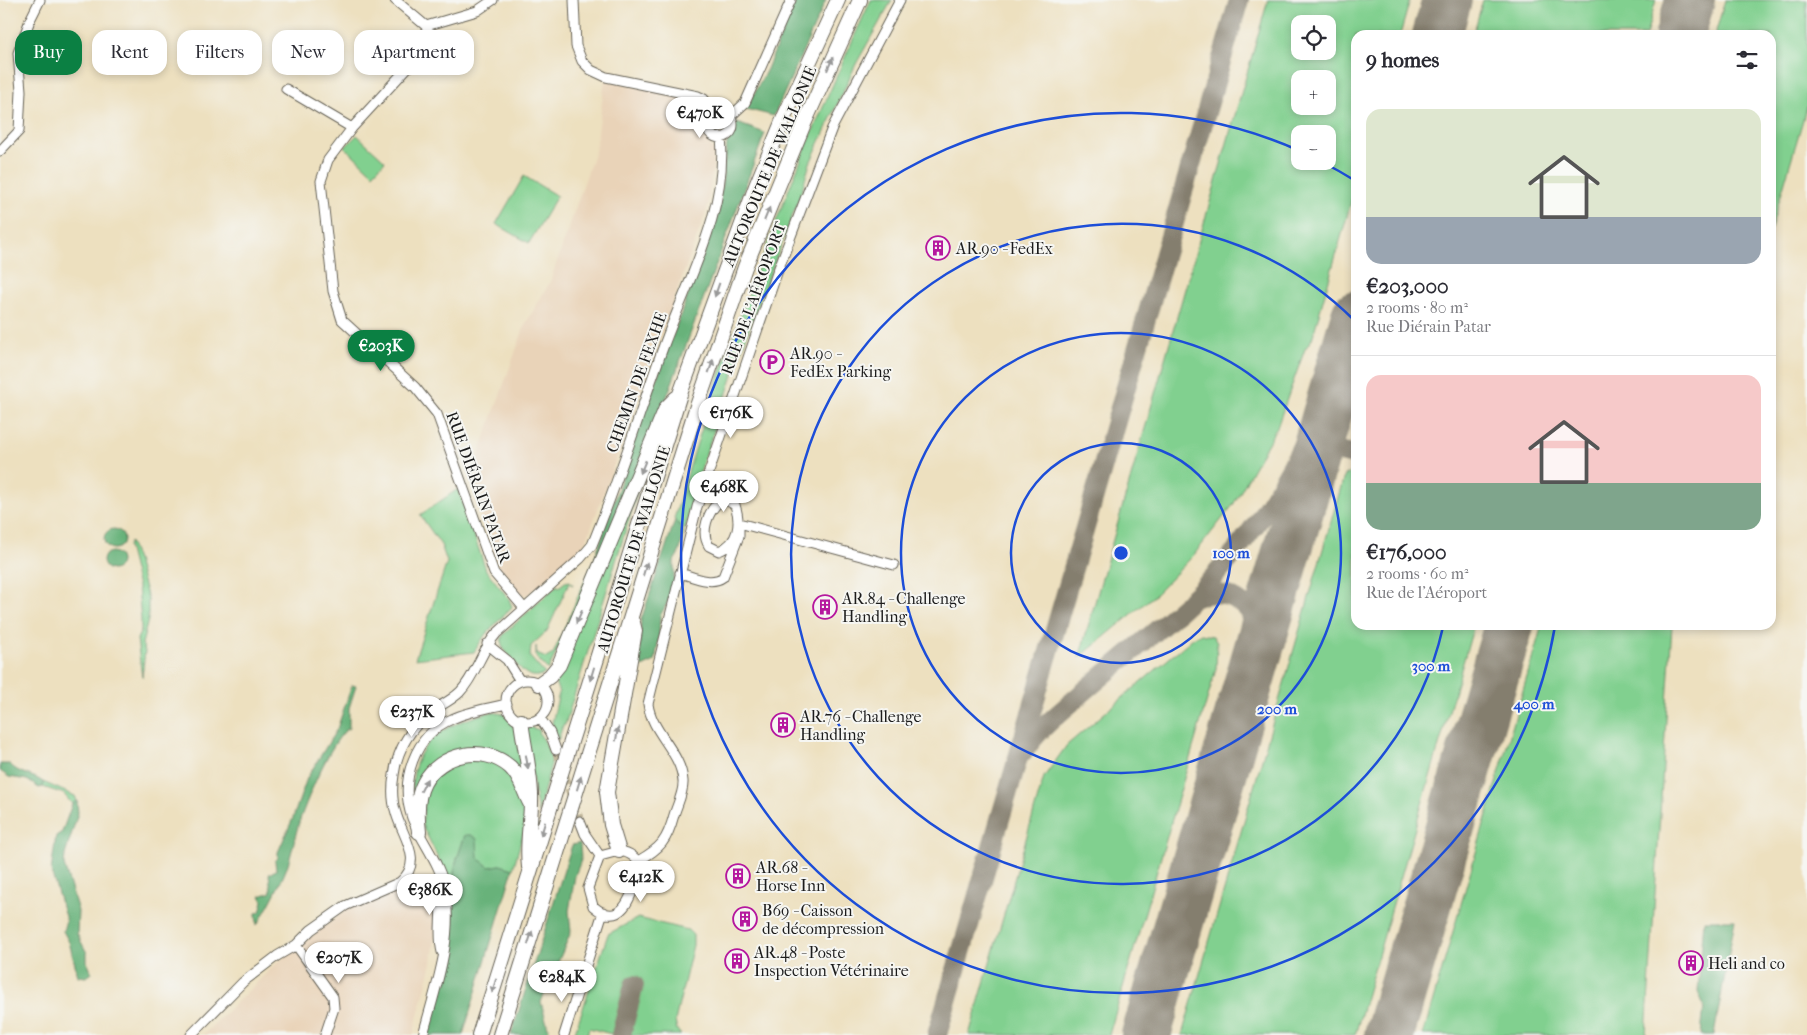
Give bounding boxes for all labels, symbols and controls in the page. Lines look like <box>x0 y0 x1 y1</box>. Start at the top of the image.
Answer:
map controls <box>1291 15 1336 170</box>
button: locate <box>1291 15 1336 60</box>
chip: Buy <box>15 30 82 75</box>
chip: Rent <box>92 30 167 75</box>
chip: Filters <box>177 30 262 75</box>
chip: New <box>272 30 344 75</box>
chip: Apartment <box>354 30 474 75</box>
icon: filters <box>1733 46 1761 74</box>
text: 9 homes <box>1366 48 1439 72</box>
one-way arrow <box>827 57 835 71</box>
street label: AUTOROUTE DE WALLONIE <box>718 63 820 270</box>
button: + <box>1291 70 1336 115</box>
pin: €470K <box>665 96 735 139</box>
text: €470K <box>677 103 723 122</box>
button: − <box>1291 125 1336 170</box>
icon: home <box>1519 142 1609 232</box>
one-way arrow <box>763 206 771 221</box>
street label: RUE DE L'AÉROPORT <box>716 219 790 377</box>
building icon: AR.90 - FedEx <box>925 235 951 261</box>
place label: AR.90 - FedEx <box>955 239 1053 258</box>
text: €203,000 <box>1366 274 1449 298</box>
one-way arrow <box>712 283 720 298</box>
text: 2 rooms · 80 m² <box>1366 298 1468 317</box>
street label: CHEMIN DE FEXHE <box>602 309 671 455</box>
text: Rue Diérain Patar <box>1366 317 1491 336</box>
pin: €203K <box>346 330 416 372</box>
text: €203K <box>359 336 403 355</box>
place label: AR.90 - FedEx Parking <box>789 344 892 381</box>
parking icon: AR.90 - FedEx Parking <box>759 349 785 375</box>
one-way arrow <box>707 358 715 373</box>
pin: €176K <box>696 396 766 439</box>
text: €176K <box>709 403 753 422</box>
icon: home <box>1519 407 1609 497</box>
street label: RUE DIÉRAIN PATAR <box>442 408 516 567</box>
street label: AUTOROUTE DE WALLONIE <box>593 443 674 656</box>
one-way arrow <box>639 460 647 475</box>
pin: €468K <box>689 470 759 513</box>
text: €468K <box>700 477 748 496</box>
text: €176,000 <box>1366 540 1447 564</box>
centre of rings <box>1112 544 1130 562</box>
text: 100 m <box>1212 544 1250 562</box>
one-way arrow <box>642 561 650 576</box>
text: 2 rooms · 60 m² <box>1366 564 1469 583</box>
text: Rue de l'Aéroport <box>1366 583 1487 602</box>
place label: AR.84 - Challenge Handling <box>841 589 966 626</box>
building icon: AR.84 - Challenge Handling <box>812 594 838 620</box>
one-way arrow <box>574 610 582 624</box>
text: 300 m <box>1412 657 1451 675</box>
one-way arrow <box>588 666 595 681</box>
text: 400 m <box>1512 695 1555 713</box>
pin: €237K <box>377 696 447 738</box>
text: 200 m <box>1257 700 1297 718</box>
text: €237K <box>390 702 434 721</box>
place label: AR.76 - Challenge Handling <box>799 707 922 744</box>
building icon: AR.76 - Challenge Handling <box>770 712 796 738</box>
one-way arrow <box>613 726 621 742</box>
one-way arrow <box>523 754 531 770</box>
one-way arrow <box>575 776 583 791</box>
one-way arrow <box>420 778 428 792</box>
one-way arrow <box>539 821 546 836</box>
place label: AR.68 - Horse Inn <box>755 858 826 895</box>
pin: €412K <box>606 860 676 903</box>
building icon: AR.68 - Horse Inn <box>725 863 751 889</box>
text: €412K <box>619 867 663 886</box>
pin: €386K <box>395 874 465 916</box>
text: €386K <box>408 880 452 899</box>
place label: B69 - Caisson de décompression <box>762 901 885 938</box>
building icon: B69 - Caisson de décompression <box>732 906 758 932</box>
one-way arrow <box>527 931 535 946</box>
pin: €207K <box>304 942 374 984</box>
place label: AR.48 - Poste Inspection Vétérinaire <box>753 943 909 980</box>
text: €207K <box>316 948 362 967</box>
building icon: AR.48 - Poste Inspection Vétérinaire <box>724 948 750 974</box>
building icon: Heli and co <box>1678 950 1704 976</box>
place label: Heli and co <box>1708 954 1785 973</box>
pin: €284K <box>527 960 597 1003</box>
text: €284K <box>539 967 585 986</box>
one-way arrow <box>490 978 498 993</box>

